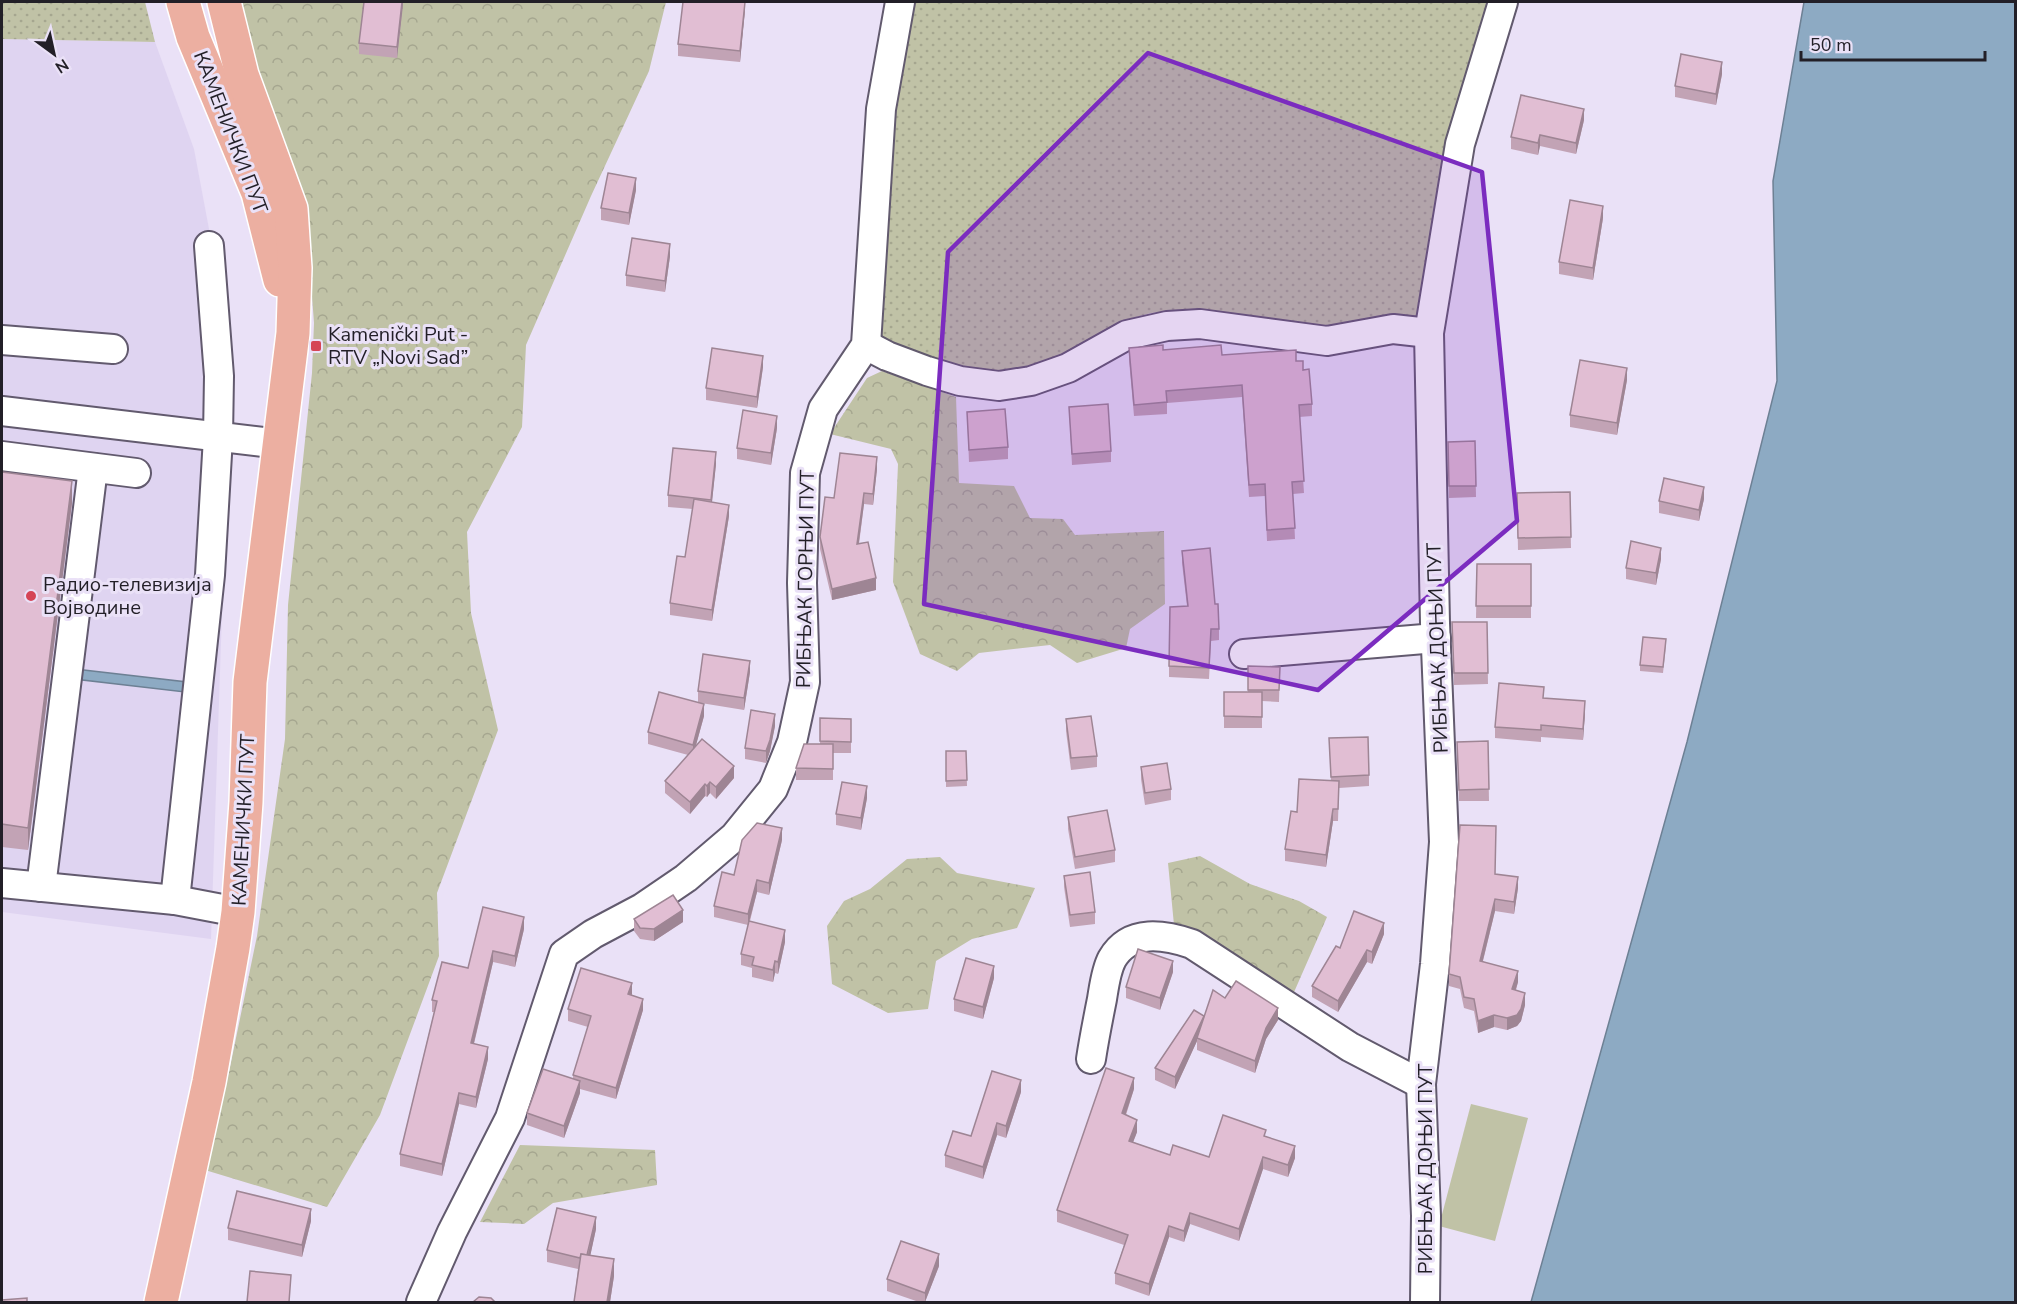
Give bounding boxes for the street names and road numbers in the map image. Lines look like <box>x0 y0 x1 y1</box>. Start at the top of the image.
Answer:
street label: КАМЕНИЧКИ ПУТ <box>187 47 274 217</box>
street label: РИБЊАК ГОРЊИ ПУТ <box>790 470 821 688</box>
street label: РИБЊАК ДОЊИ ПУТ <box>1420 542 1455 754</box>
street label: КАМЕНИЧКИ ПУТ <box>226 733 261 907</box>
street label: РИБЊАК ДОЊИ ПУТ <box>1412 1064 1439 1274</box>

